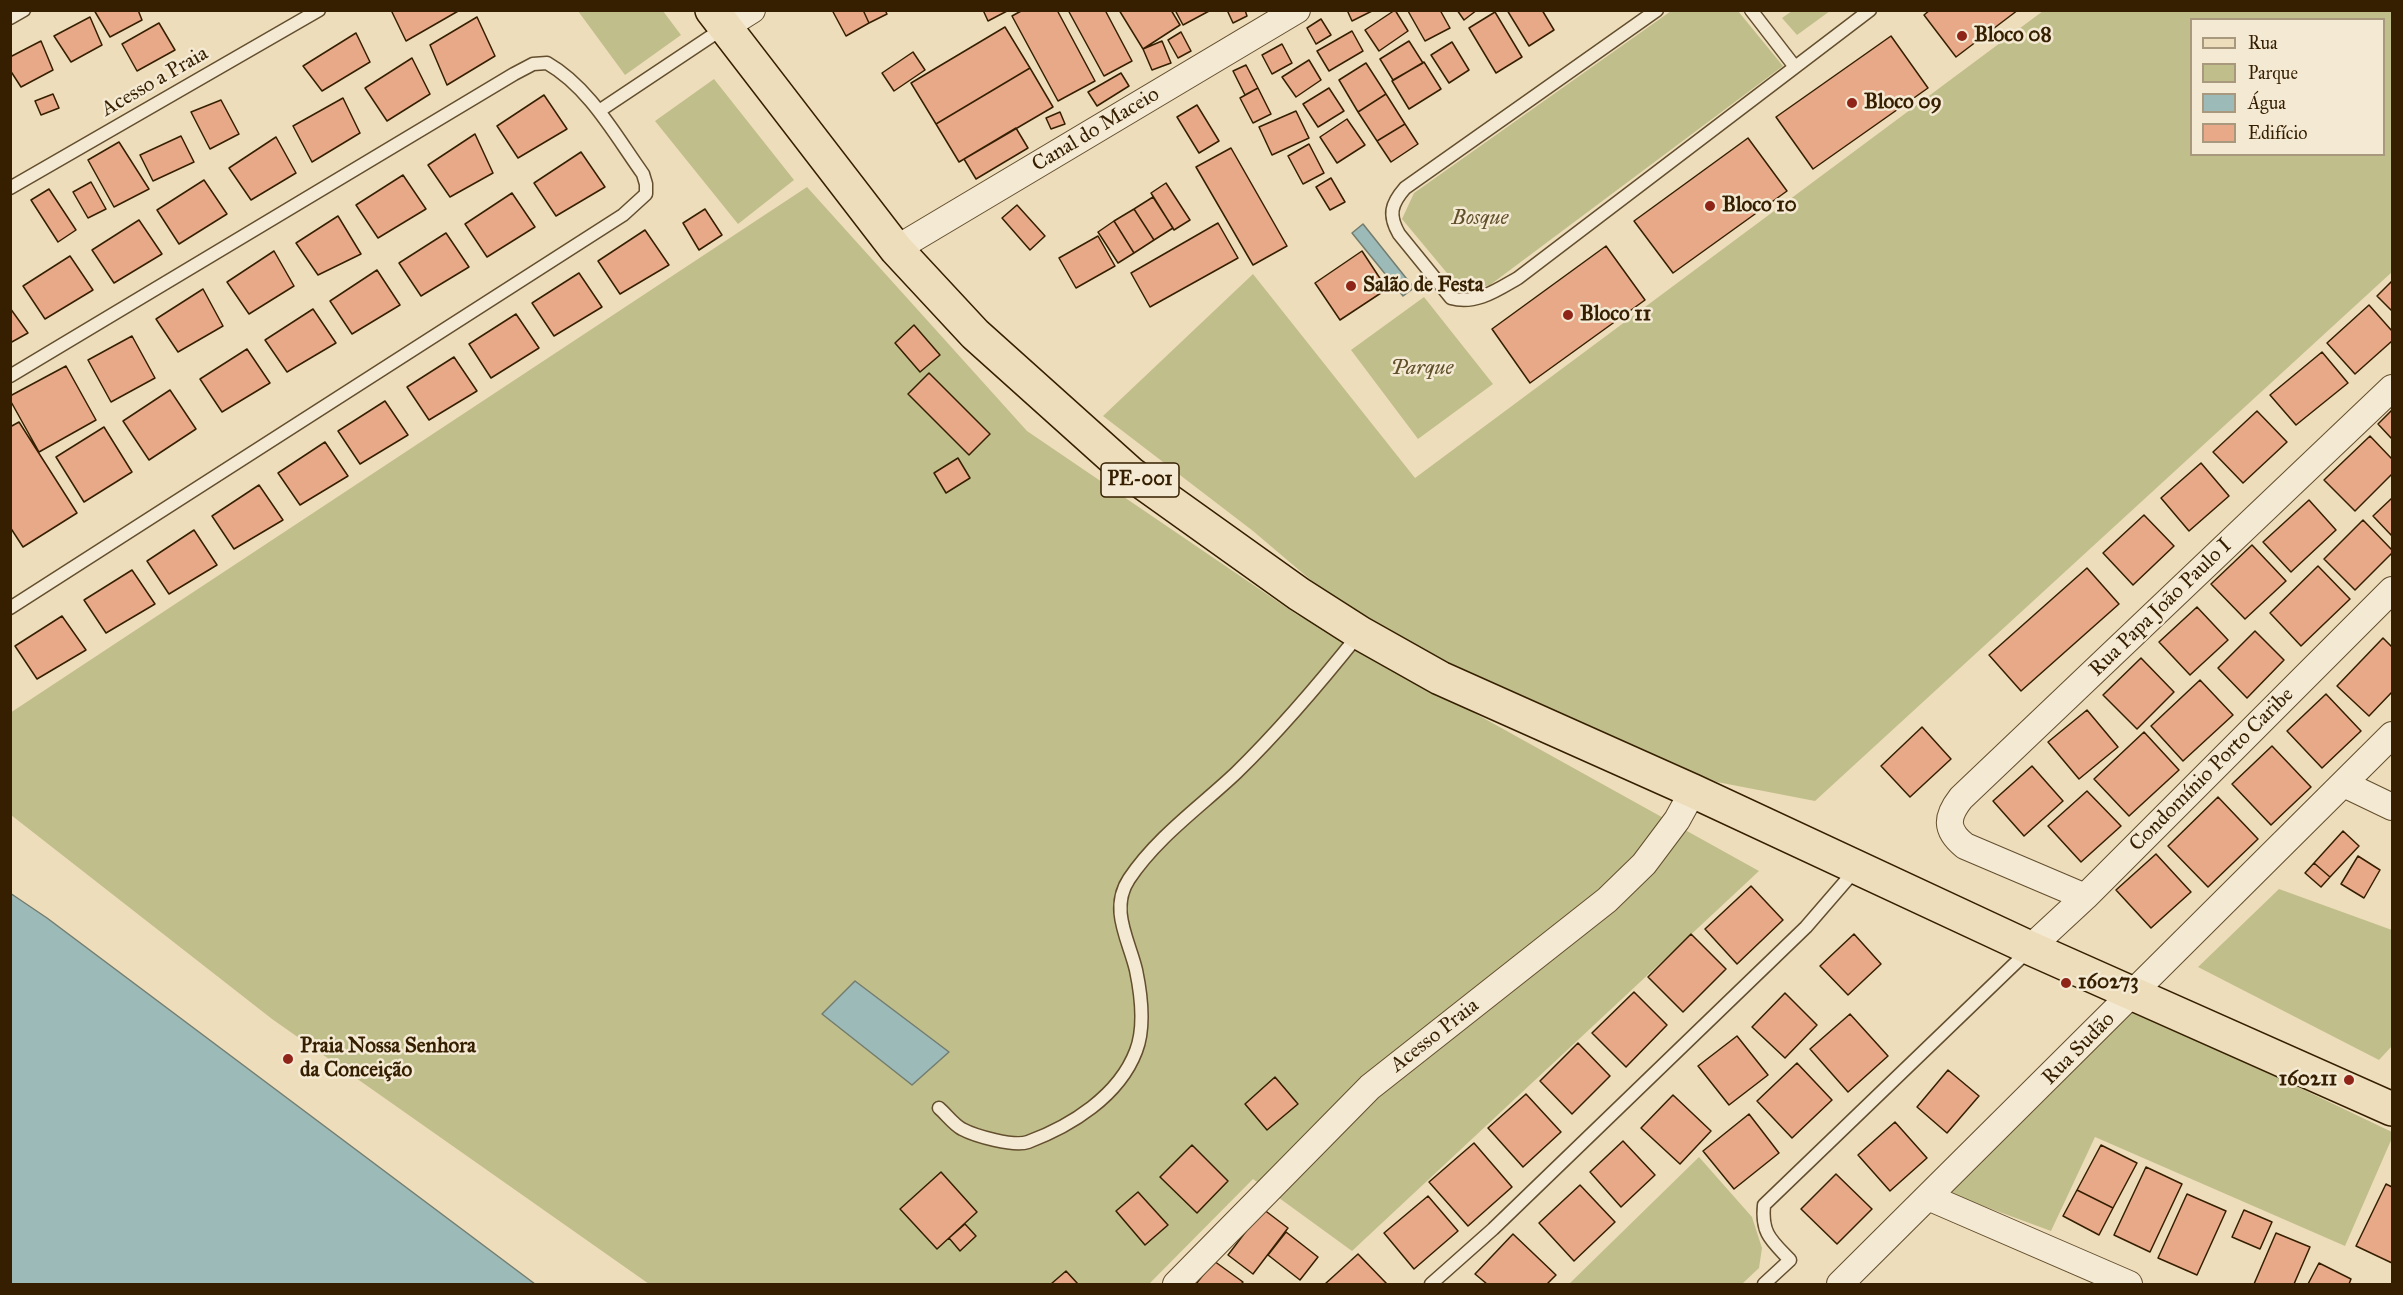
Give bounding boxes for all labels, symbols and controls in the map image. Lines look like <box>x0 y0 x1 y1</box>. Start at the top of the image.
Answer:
legend <box>2190 18 2385 156</box>
place label: Bloco 08 <box>1974 23 2052 49</box>
marker: Bloco 08 <box>1955 29 1969 43</box>
text: Rua <box>2248 32 2278 54</box>
street label: Acesso a Praia <box>97 41 213 123</box>
text: Parque <box>2248 62 2298 84</box>
street label: Canal do Maceio <box>1028 82 1164 178</box>
place label: Bloco 09 <box>1864 90 1942 116</box>
text: Água <box>2248 92 2286 114</box>
marker: Bloco 09 <box>1845 96 1859 110</box>
text: Edifício <box>2248 122 2307 144</box>
place label: Bloco 10 <box>1722 193 1797 219</box>
marker: Bloco 10 <box>1703 199 1717 213</box>
park label: Bosque <box>1452 206 1508 232</box>
place label: Salão de Festa <box>1363 273 1484 299</box>
marker: Salão de Festa <box>1344 279 1358 293</box>
place label: Bloco 11 <box>1580 302 1651 328</box>
marker: Bloco 11 <box>1561 308 1575 322</box>
park label: Parque <box>1391 356 1453 382</box>
road number: PE-001 <box>1101 463 1179 497</box>
street label: Rua Papa João Paulo I <box>2085 534 2237 682</box>
street label: Condomínio Porto Caribe <box>2125 683 2299 857</box>
place label: 160273 <box>2078 970 2139 996</box>
marker: 160273 <box>2059 976 2073 990</box>
street label: Acesso Praia <box>1386 994 1484 1078</box>
street label: Rua Sudão <box>2037 1007 2121 1091</box>
place label: Praia Nossa Senhora da Conceição <box>300 1034 476 1084</box>
marker: Praia Nossa Senhora da Conceição <box>281 1052 295 1066</box>
place label: 160211 <box>2279 1067 2337 1093</box>
marker: 160211 <box>2342 1073 2356 1087</box>

